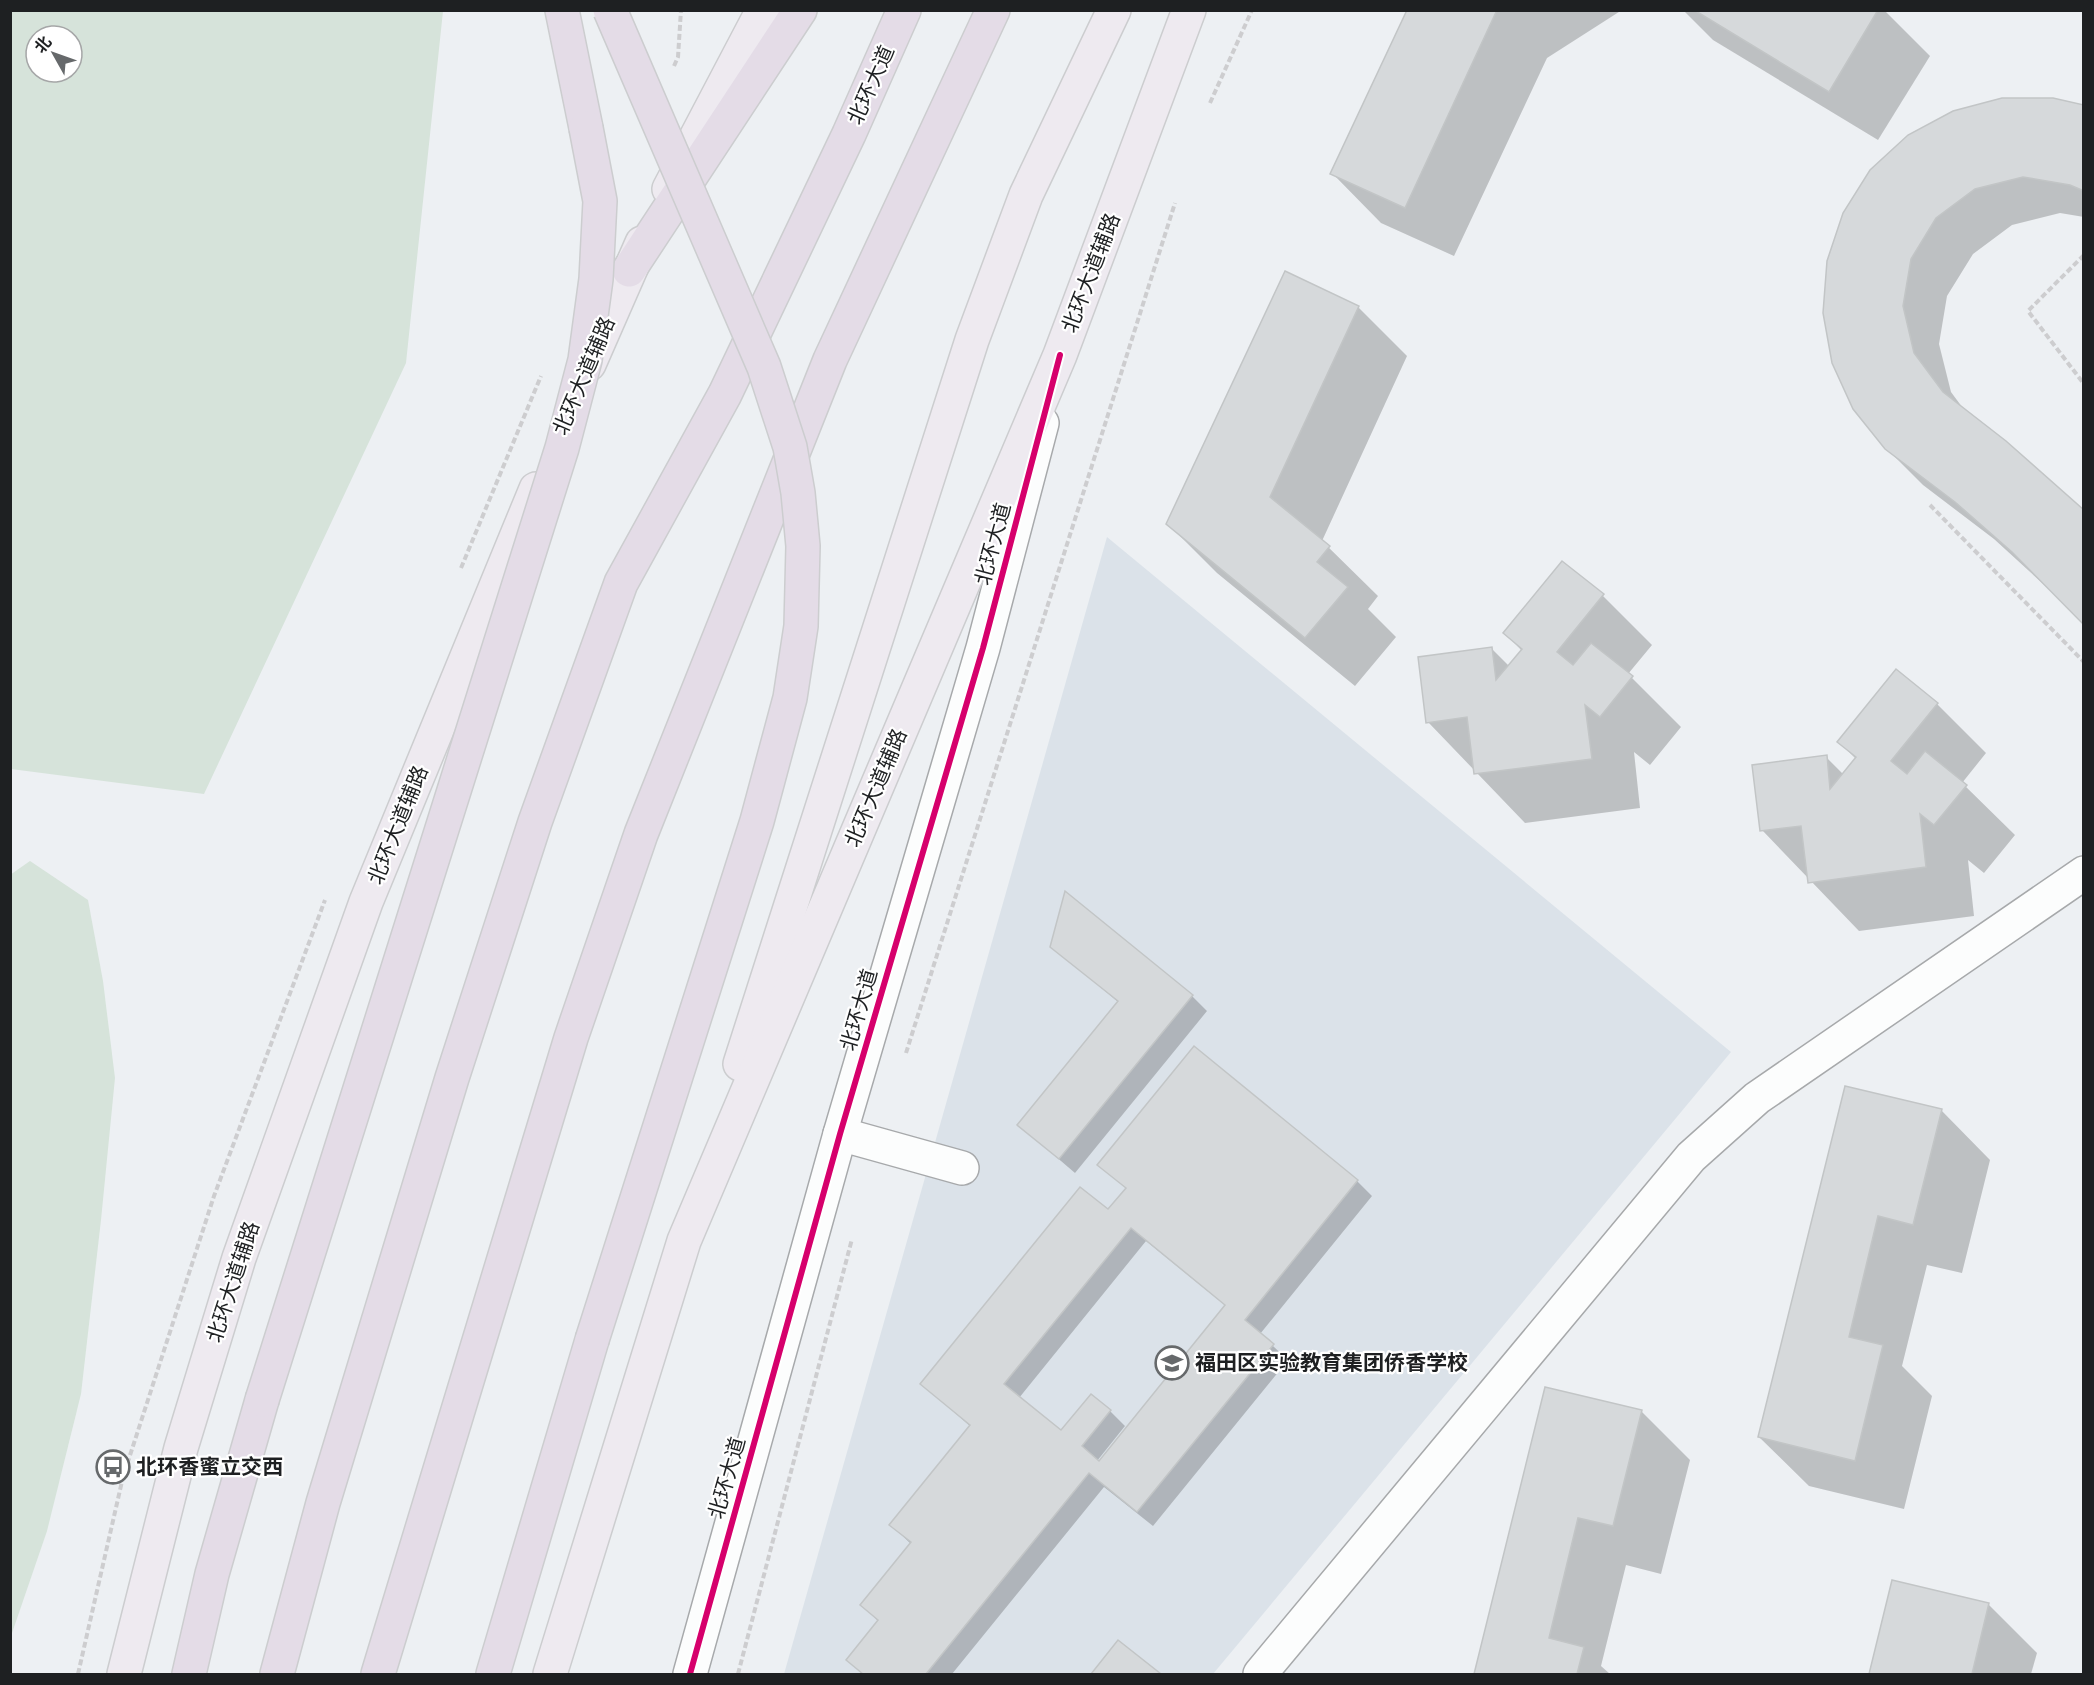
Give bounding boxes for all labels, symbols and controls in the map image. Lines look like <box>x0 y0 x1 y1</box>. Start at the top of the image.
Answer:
north arrow <box>24 24 84 84</box>
text: 北 <box>31 33 55 56</box>
street label: 北环大道 <box>844 42 898 128</box>
street label: 北环大道辅路 <box>1058 210 1124 336</box>
street label: 北环大道辅路 <box>549 314 619 438</box>
street label: 北环大道 <box>972 501 1014 587</box>
street label: 北环大道辅路 <box>841 726 911 850</box>
street label: 北环大道辅路 <box>364 762 432 888</box>
street label: 北环大道 <box>837 967 881 1053</box>
street label: 北环大道辅路 <box>203 1219 263 1345</box>
school or university icon: 福田区实验教育集团侨香学校 <box>1154 1345 1190 1381</box>
place label: 福田区实验教育集团侨香学校 <box>1195 1351 1468 1374</box>
street label: 北环大道 <box>705 1435 749 1521</box>
bus stop icon: 北环香蜜立交西 <box>95 1449 131 1485</box>
place label: 北环香蜜立交西 <box>136 1455 283 1478</box>

